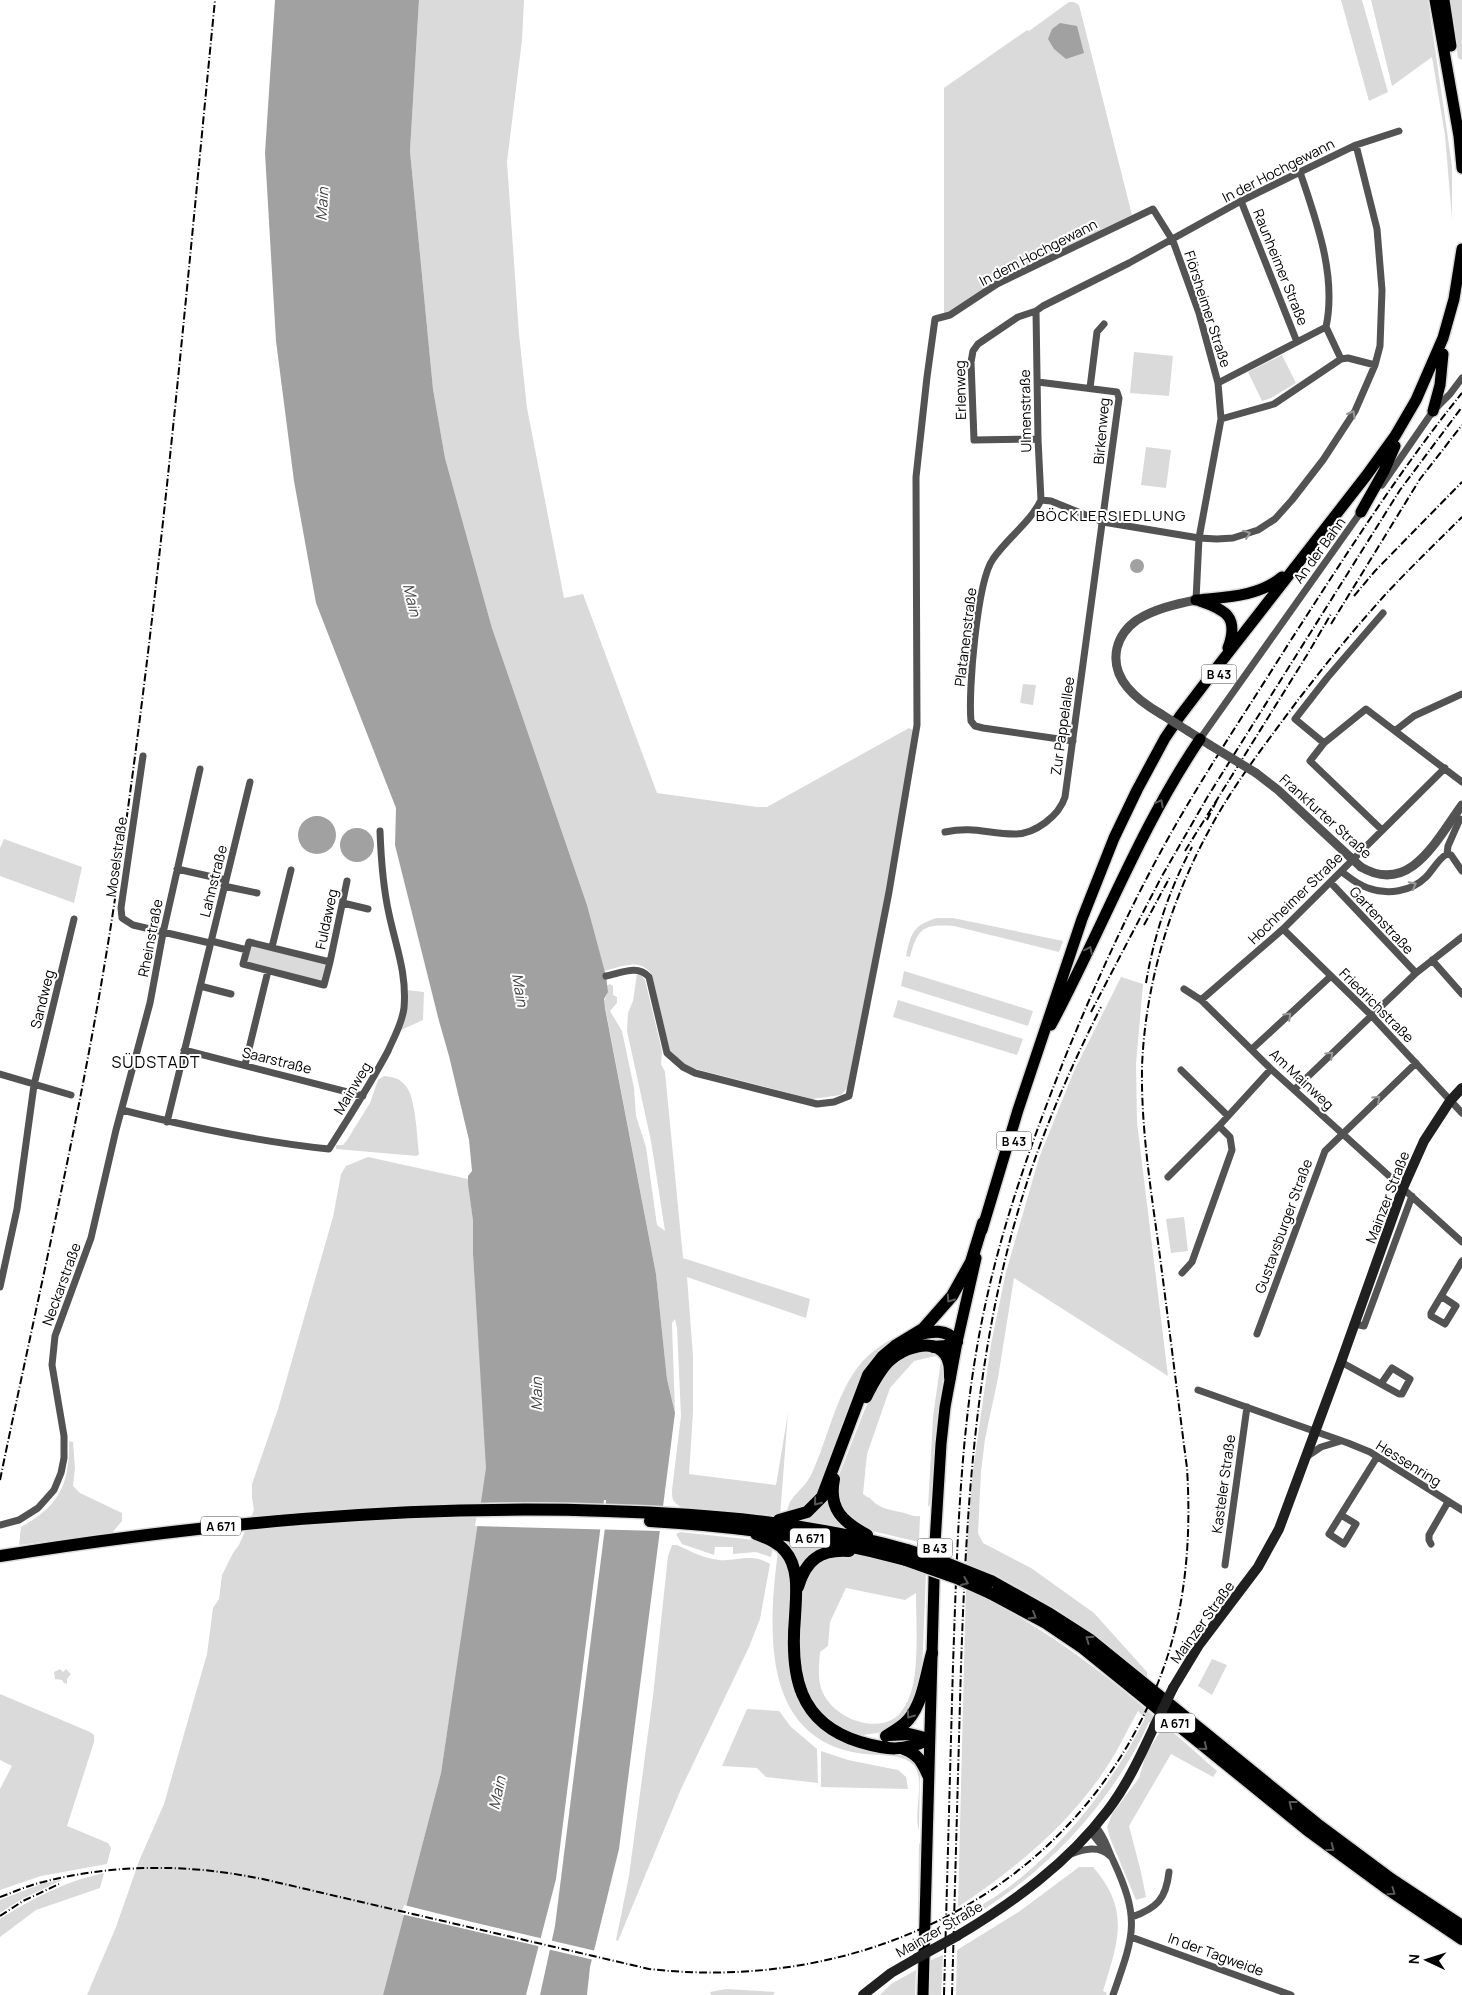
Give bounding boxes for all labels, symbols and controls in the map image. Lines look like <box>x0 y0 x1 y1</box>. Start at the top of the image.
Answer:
street label: In der Hochgewann <box>1219 133 1337 207</box>
water label: Main <box>311 186 333 221</box>
street label: Raunheimer Straße <box>1249 206 1313 328</box>
street label: In dem Hochgewann <box>976 214 1100 290</box>
street label: Flörsheimer Straße <box>1180 248 1236 370</box>
street label: Erlenweg <box>950 360 970 420</box>
street label: Ulmenstraße <box>1015 369 1035 453</box>
street label: Birkenweg <box>1089 397 1113 465</box>
one-way arrow <box>1346 410 1356 419</box>
district label: BÖCKLERSIEDLUNG <box>1036 505 1186 526</box>
street label: An der Bahn <box>1289 513 1349 587</box>
one-way arrow <box>1243 530 1251 540</box>
water label: Main <box>398 581 426 620</box>
street label: Platanenstraße <box>950 586 980 688</box>
road number: B 43 <box>1202 664 1236 684</box>
street label: Zur Pappelallee <box>1046 675 1078 777</box>
street label: Frankfurter Straße <box>1276 769 1376 863</box>
one-way arrow <box>1153 800 1163 809</box>
street label: Moselstraße <box>101 816 131 898</box>
street label: Lahnstraße <box>195 843 231 919</box>
street label: Hochheimer Straße <box>1243 848 1347 948</box>
one-way arrow <box>1408 881 1417 891</box>
street label: Gartenstraße <box>1346 882 1418 958</box>
street label: Fuldaweg <box>310 887 342 951</box>
street label: Rheinstraße <box>133 897 167 979</box>
one-way arrow <box>1083 946 1093 955</box>
street label: Friedrichstraße <box>1336 964 1418 1046</box>
street label: Sandweg <box>26 968 58 1030</box>
water label: Main <box>507 972 533 1009</box>
one-way arrow <box>1282 1013 1291 1022</box>
street label: Saarstraße <box>240 1042 314 1078</box>
street label: Am Mainweg <box>1266 1044 1338 1114</box>
district label: SÜDSTADT <box>111 1051 201 1073</box>
one-way arrow <box>1324 1052 1333 1061</box>
street label: Mainweg <box>329 1058 375 1118</box>
one-way arrow <box>1372 1096 1381 1105</box>
road number: B 43 <box>996 1132 1032 1150</box>
street label: Mainzer Straße <box>1361 1148 1413 1246</box>
street label: Gustavsburger Straße <box>1250 1156 1316 1296</box>
street label: Neckarstraße <box>37 1240 85 1328</box>
one-way arrow <box>947 1293 956 1303</box>
water label: Main <box>526 1376 547 1411</box>
street label: Kasteler Straße <box>1207 1433 1239 1535</box>
street label: Hessenring <box>1373 1435 1445 1491</box>
one-way arrow <box>814 1496 823 1505</box>
road number: A 671 <box>201 1516 241 1535</box>
road number: A 671 <box>790 1529 830 1548</box>
road number: B 43 <box>918 1539 952 1558</box>
one-way arrow <box>960 1575 969 1586</box>
street label: Mainzer Straße <box>1166 1577 1238 1667</box>
one-way arrow <box>1028 1610 1037 1620</box>
one-way arrow <box>1085 1636 1094 1645</box>
one-way arrow <box>907 1709 916 1719</box>
road number: A 671 <box>1155 1714 1195 1732</box>
one-way arrow <box>1198 1741 1207 1749</box>
water label: Main <box>483 1773 511 1811</box>
one-way arrow <box>1289 1802 1298 1810</box>
one-way arrow <box>1325 1842 1334 1850</box>
one-way arrow <box>1386 1886 1396 1895</box>
street label: Mainzer Straße <box>892 1896 986 1962</box>
street label: In der Tagweide <box>1166 1928 1266 1980</box>
north arrow <box>1402 1935 1452 1985</box>
text: N <box>1404 1953 1423 1965</box>

